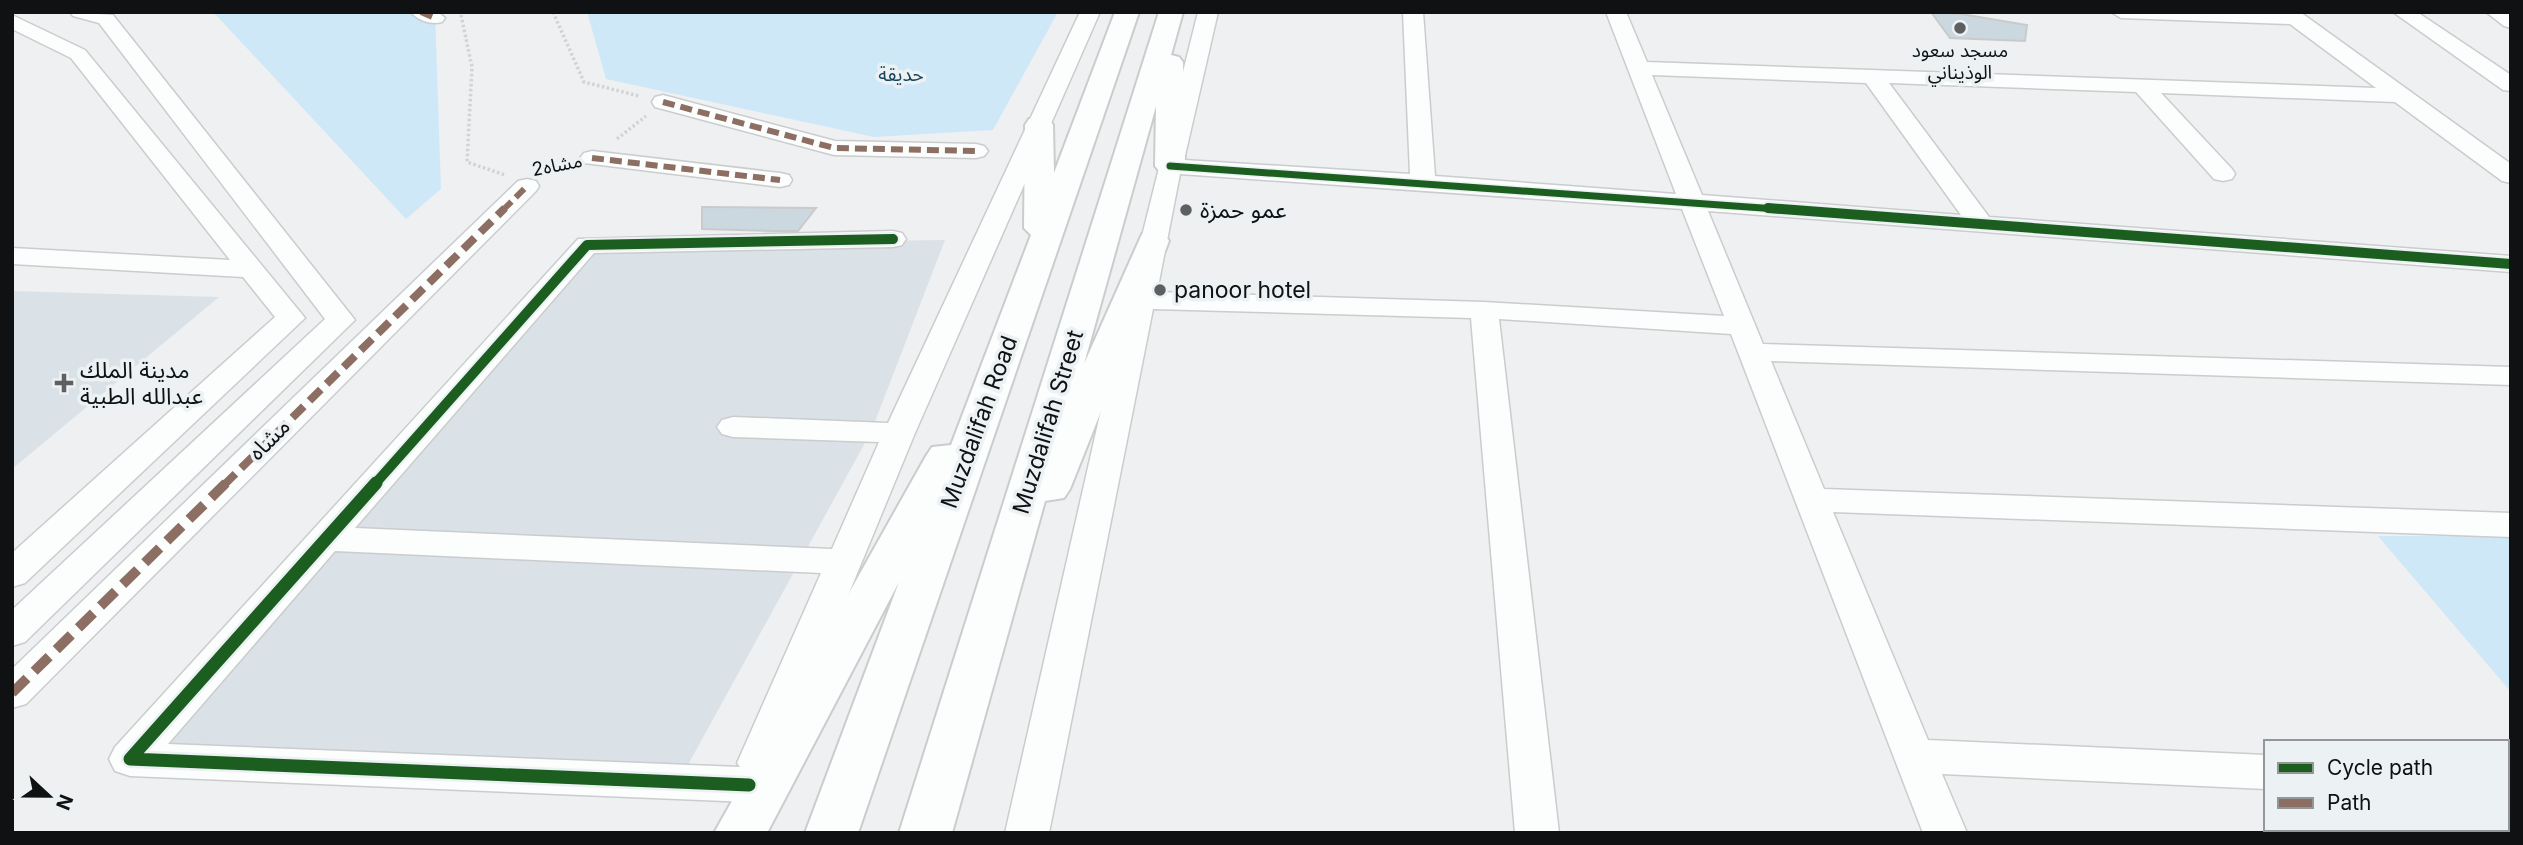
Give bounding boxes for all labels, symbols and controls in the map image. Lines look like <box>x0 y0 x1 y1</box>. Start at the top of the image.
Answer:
marker: مسجد سعود الوذيناني <box>1952 20 1968 36</box>
place label: مسجد سعود الوذيناني <box>1912 39 2008 87</box>
park label: حديقة <box>878 63 924 86</box>
street label: مشاه2 <box>530 149 584 181</box>
place label: عمو حمزة <box>1200 196 1287 224</box>
marker: عمو حمزة <box>1178 202 1194 218</box>
place label: panoor hotel <box>1174 276 1311 304</box>
marker: panoor hotel <box>1152 282 1168 298</box>
street label: Muzdalifah Street <box>1007 326 1089 517</box>
street label: Muzdalifah Road <box>935 332 1023 512</box>
place label: مدينة الملك عبدالله الطبية <box>80 356 203 410</box>
marker: مدينة الملك عبدالله الطبية <box>54 373 74 393</box>
street label: مشاه <box>242 412 296 466</box>
legend <box>2264 740 2509 831</box>
text: Cycle path <box>2327 755 2433 780</box>
north arrow <box>14 761 84 831</box>
text: Path <box>2327 790 2372 815</box>
text: N <box>51 791 78 813</box>

